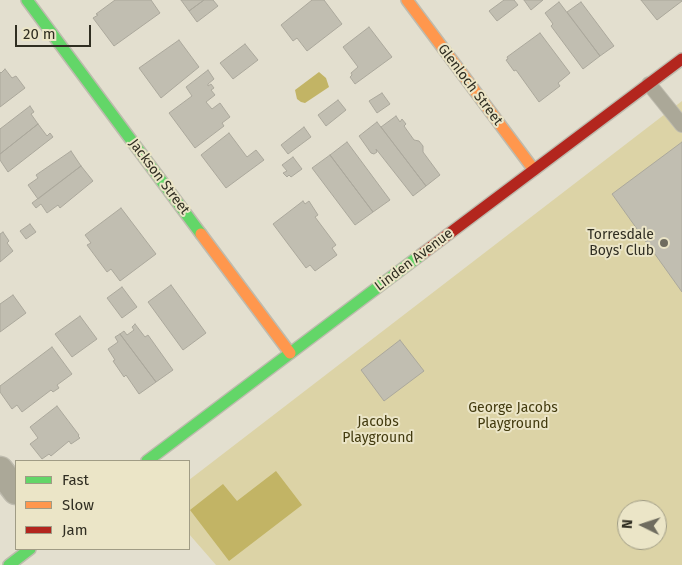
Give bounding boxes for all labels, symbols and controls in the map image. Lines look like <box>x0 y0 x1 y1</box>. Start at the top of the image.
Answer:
scale bar <box>18 15 94 47</box>
text: 20 m <box>23 25 56 43</box>
street label: Glenloch Street <box>434 41 506 129</box>
street label: Jackson Street <box>125 136 193 218</box>
street label: Linden Avenue <box>372 225 456 295</box>
place label: Torresdale Boys' Club <box>587 227 654 260</box>
marker: Torresdale Boys' Club <box>658 237 670 249</box>
park label: George Jacobs Playground <box>468 400 558 432</box>
park label: Jacobs Playground <box>342 414 414 447</box>
legend <box>15 460 190 550</box>
text: Fast <box>62 471 89 489</box>
text: Slow <box>62 496 94 514</box>
north arrow <box>617 500 667 550</box>
text: N <box>619 519 636 529</box>
text: Jam <box>62 521 88 539</box>

